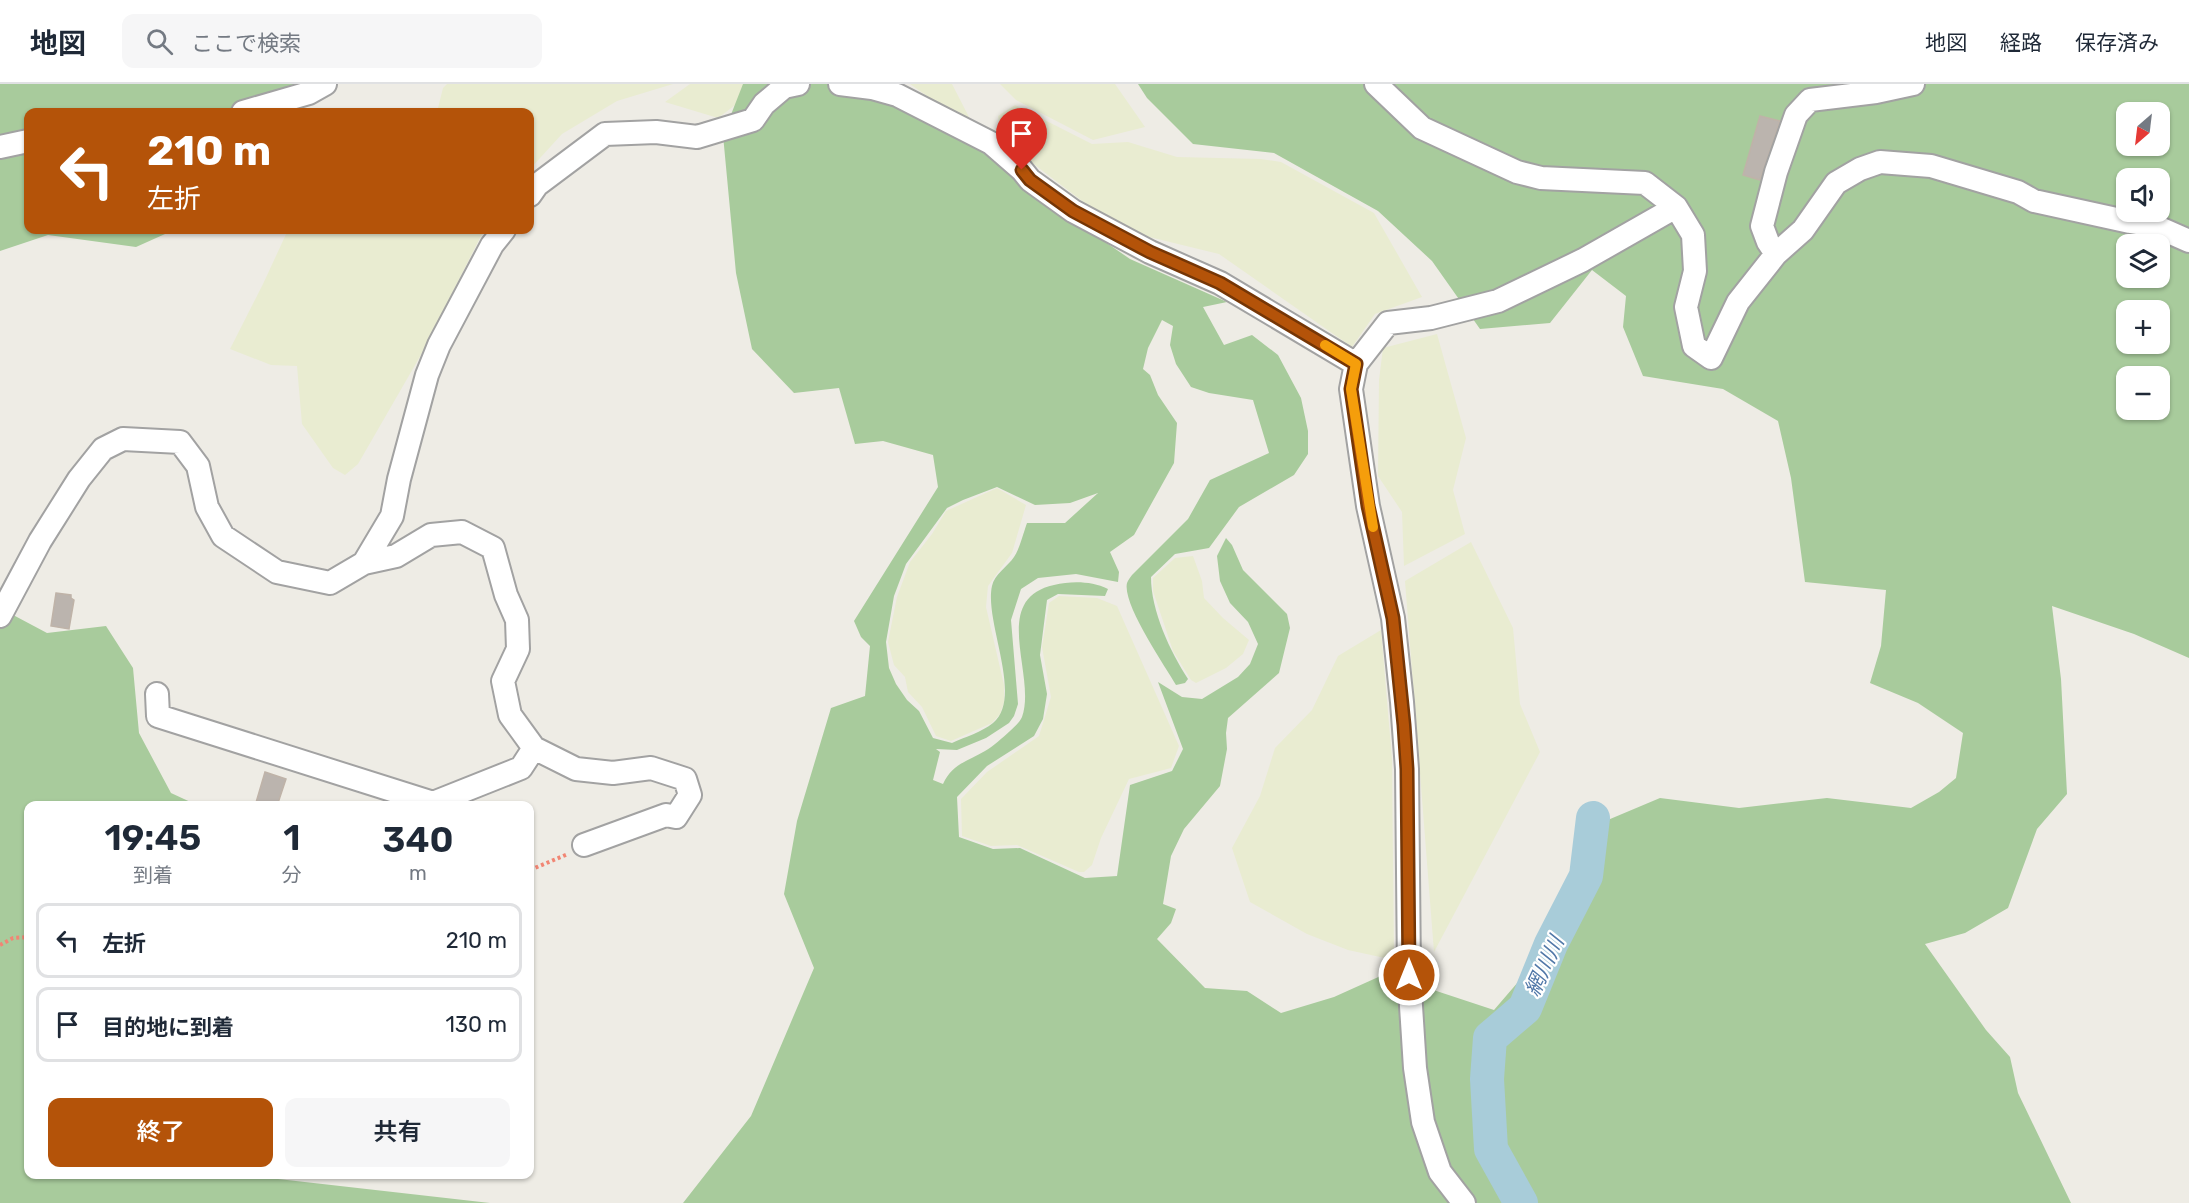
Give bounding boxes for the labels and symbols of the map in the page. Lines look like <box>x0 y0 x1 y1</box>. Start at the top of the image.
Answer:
north arrow <box>2116 102 2170 156</box>
pin <box>996 108 1047 170</box>
water label: 網川川 <box>1519 930 1569 1000</box>
position arrow <box>1377 943 1441 1007</box>

